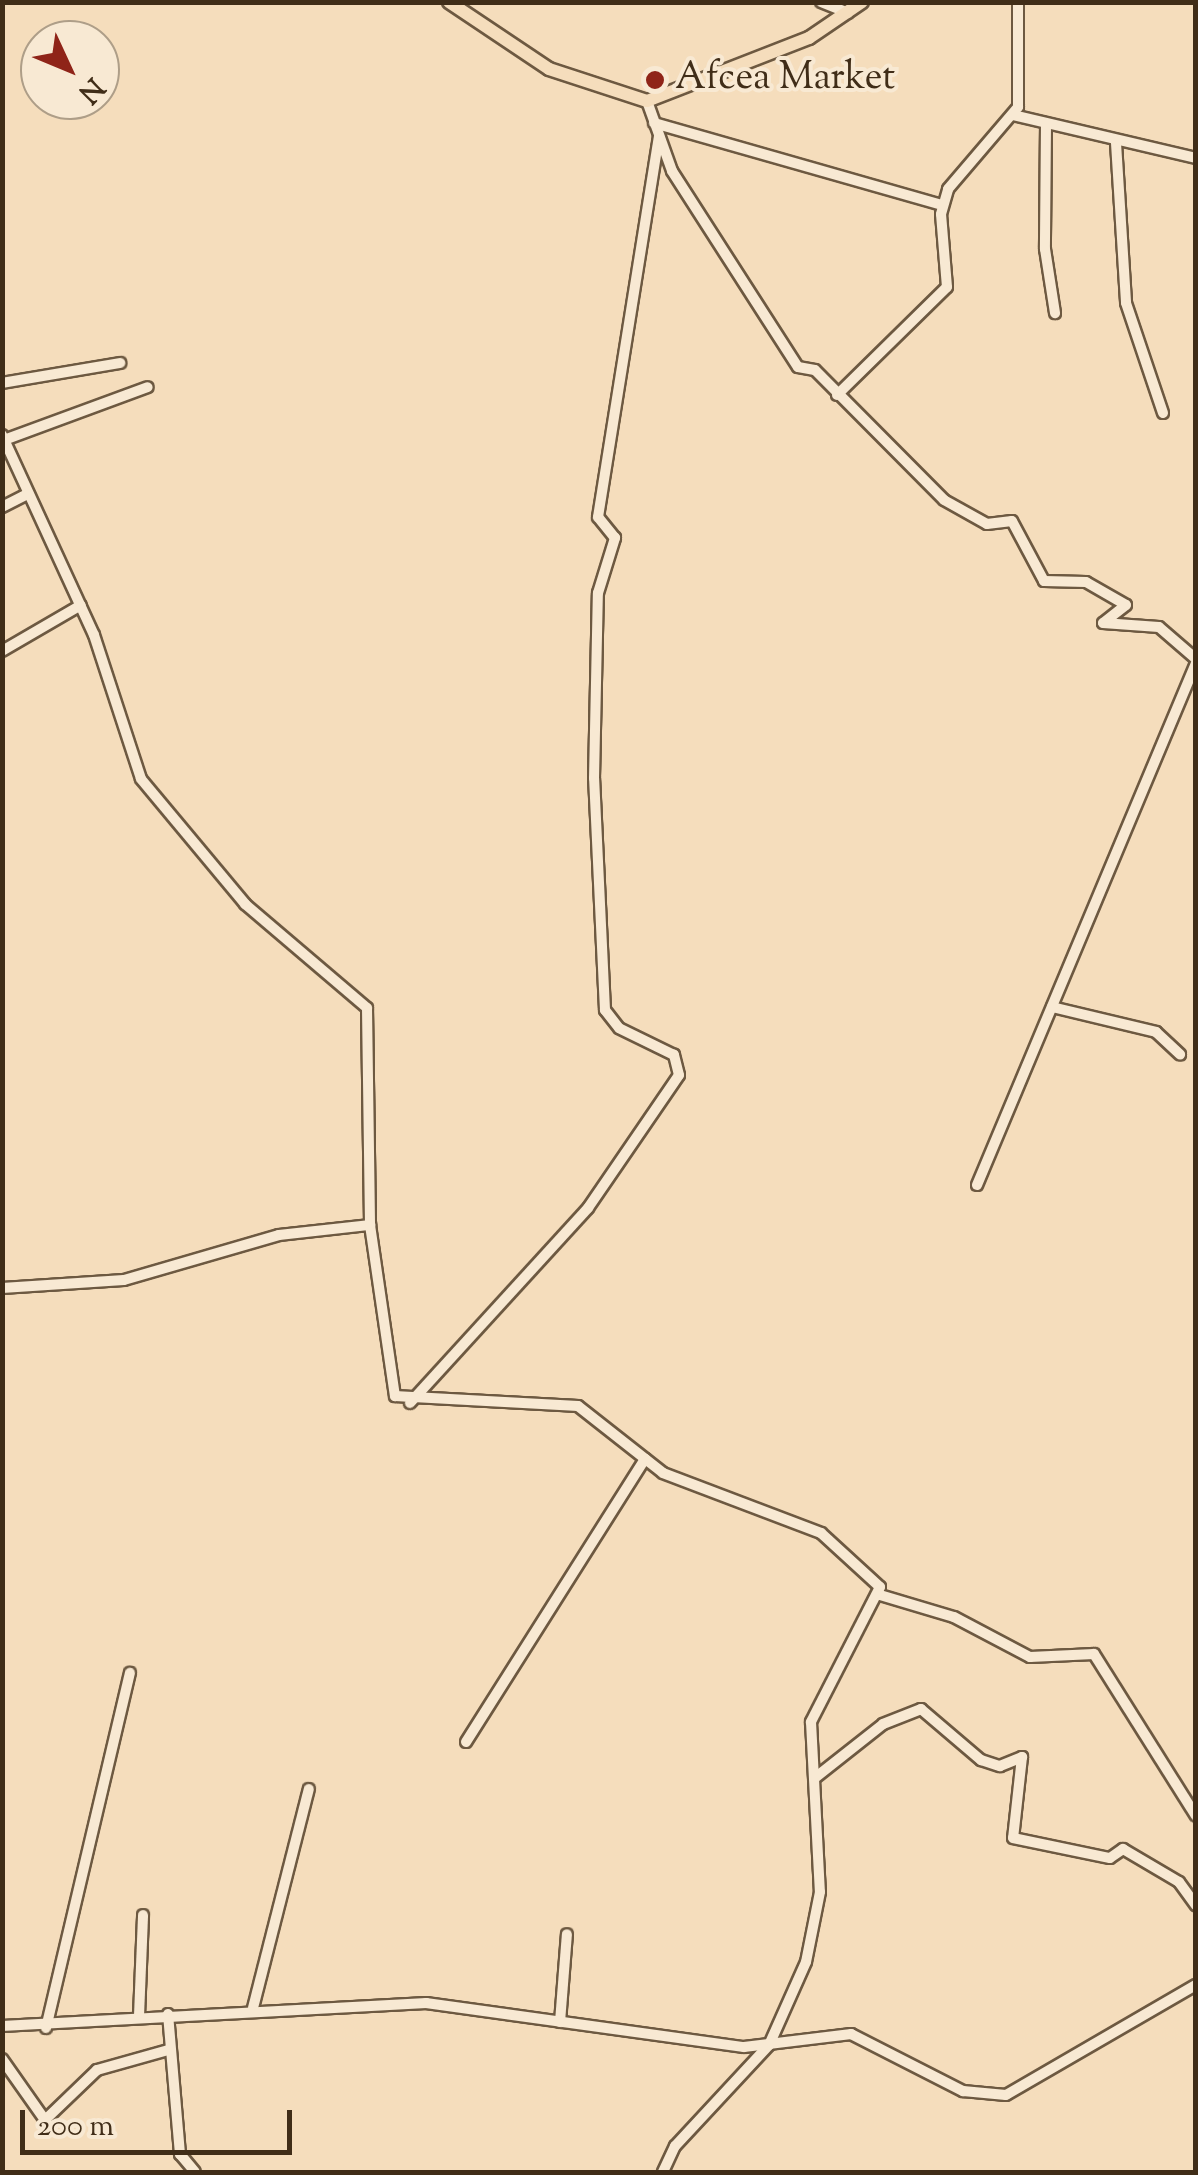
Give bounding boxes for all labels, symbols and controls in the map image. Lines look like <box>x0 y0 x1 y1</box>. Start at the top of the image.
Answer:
north arrow <box>20 20 120 120</box>
place label: Afcea Market <box>675 57 895 103</box>
text: N <box>68 68 112 111</box>
marker: Afcea Market <box>644 69 666 91</box>
scale bar <box>25 2090 298 2152</box>
text: 200 m <box>37 2106 114 2149</box>

